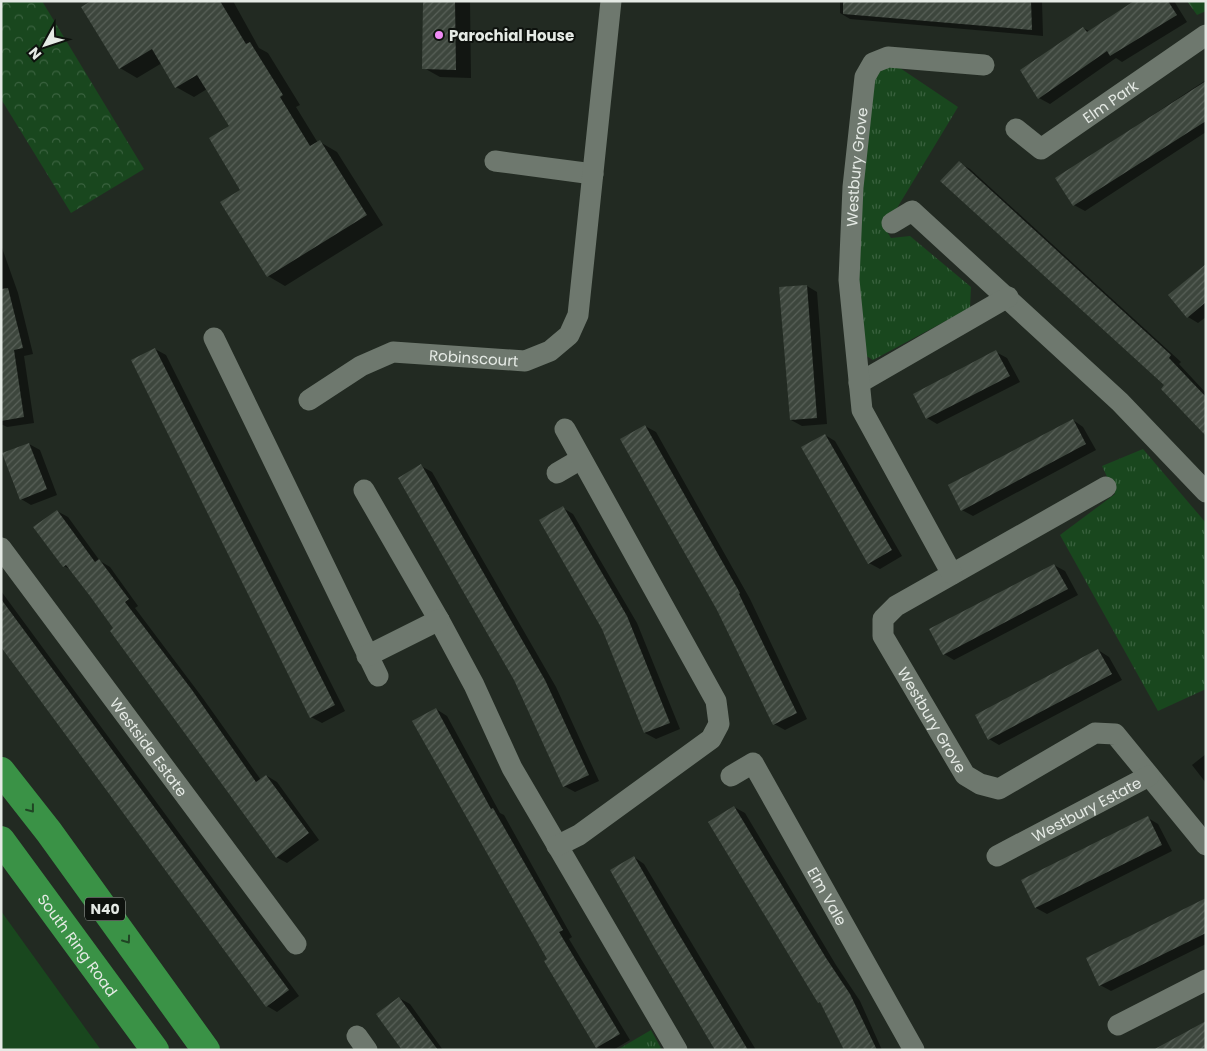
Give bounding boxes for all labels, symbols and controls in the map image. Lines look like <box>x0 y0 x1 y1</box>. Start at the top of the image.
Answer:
north arrow <box>20 20 70 70</box>
place label: Parochial House <box>449 25 574 46</box>
marker: Parochial House <box>433 29 445 41</box>
text: N <box>24 43 46 64</box>
street label: Elm Park <box>1078 75 1142 128</box>
street label: Westbury Grove <box>841 106 872 227</box>
street label: Robinscourt <box>428 344 519 371</box>
street label: Westbury Grove <box>893 663 972 777</box>
street label: Westside Estate <box>105 693 193 801</box>
street label: Westbury Estate <box>1028 771 1145 846</box>
one-way arrow <box>26 803 34 812</box>
street label: Elm Vale <box>803 863 852 929</box>
street label: South Ring Road <box>33 889 123 1001</box>
road number: N40 <box>85 898 125 921</box>
one-way arrow <box>121 934 130 944</box>

